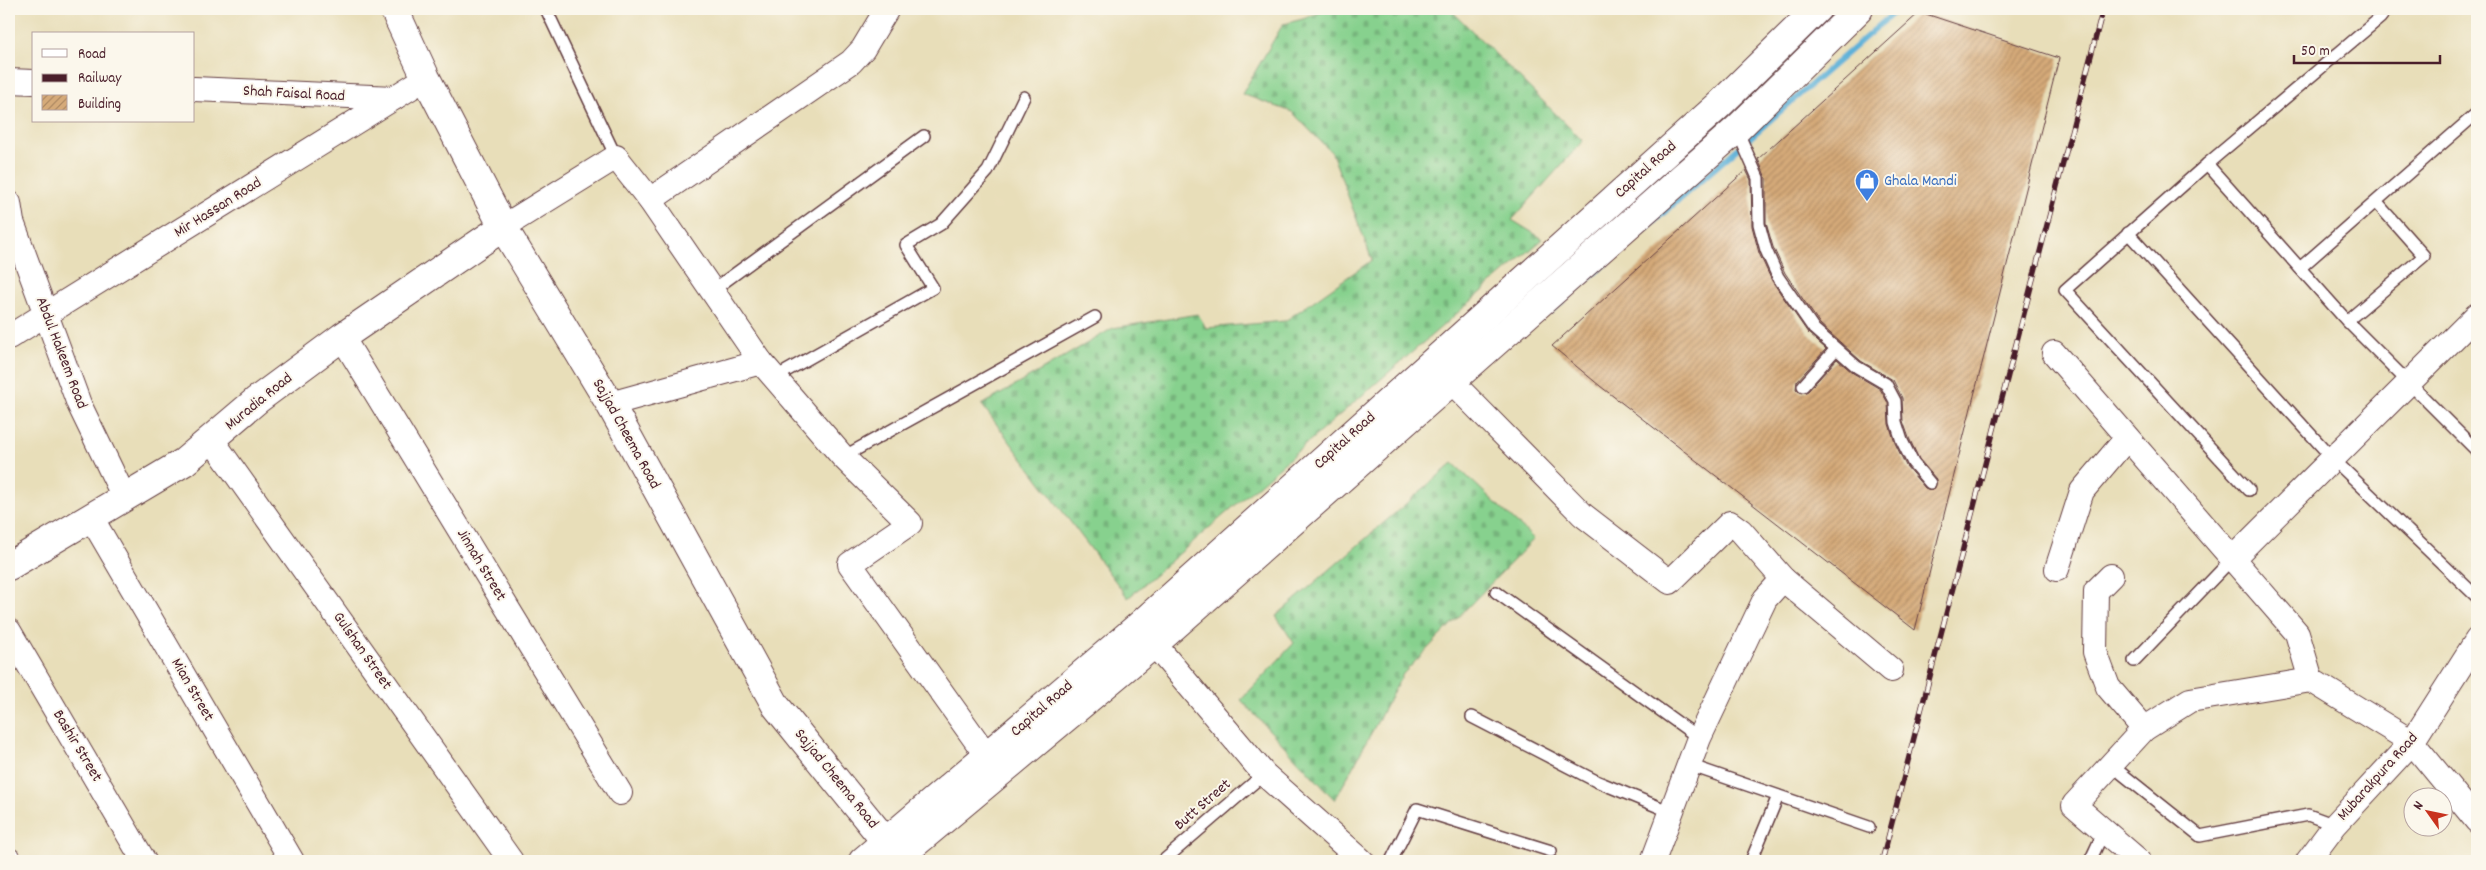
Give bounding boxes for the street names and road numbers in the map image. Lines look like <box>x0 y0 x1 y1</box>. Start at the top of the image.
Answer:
street label: Shah Faisal Road <box>242 80 346 108</box>
street label: Capital Road <box>1610 136 1682 204</box>
street label: Mir Hassan Road <box>170 172 266 244</box>
street label: Abdul Hakeem Road <box>29 294 93 412</box>
street label: Muradia Road <box>220 368 298 436</box>
street label: Sajjad Cheema Road <box>586 375 666 493</box>
street label: Capital Road <box>1309 407 1381 475</box>
street label: Jinnah Street <box>450 524 512 606</box>
street label: Gulshan Street <box>327 607 397 695</box>
street label: Mian Street <box>165 654 219 726</box>
street label: Capital Road <box>1006 675 1078 743</box>
street label: Bashir Street <box>46 706 108 787</box>
street label: Sajjad Cheema Road <box>788 724 884 834</box>
street label: Mubarakpura Road <box>2332 728 2424 826</box>
street label: Butt Street <box>1169 774 1237 836</box>

